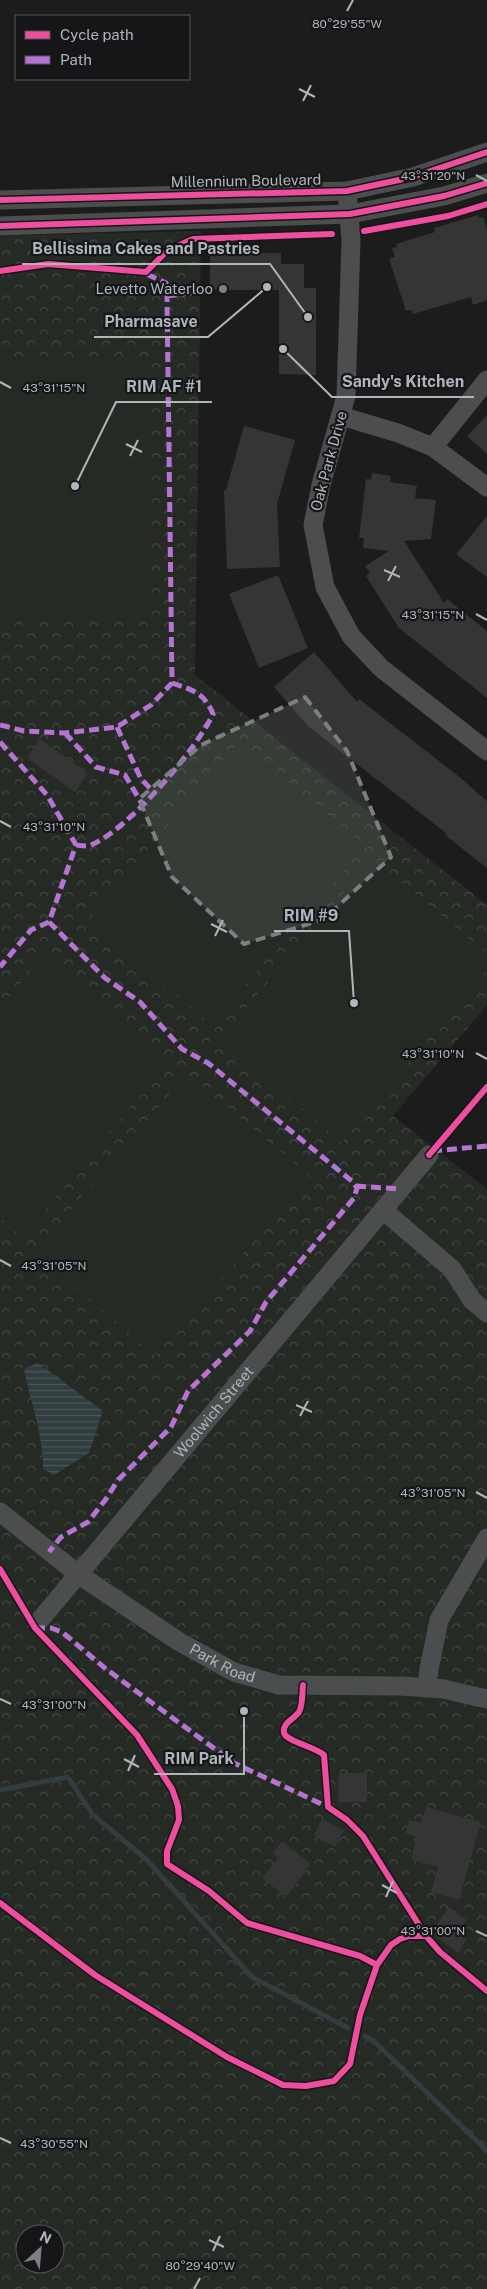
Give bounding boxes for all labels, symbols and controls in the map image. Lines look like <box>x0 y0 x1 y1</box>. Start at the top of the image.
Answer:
legend <box>15 15 190 80</box>
text: 80°29'55"W <box>312 17 383 31</box>
text: Cycle path <box>60 26 134 43</box>
text: Path <box>60 51 92 68</box>
text: 43°31'20"N <box>401 169 465 183</box>
street label: Millennium Boulevard <box>170 171 322 190</box>
callout: Bellissima Cakes and Pastries <box>22 233 270 264</box>
text: Bellissima Cakes and Pastries <box>32 239 260 258</box>
place label: Levetto Waterloo <box>96 280 213 297</box>
marker: Levetto Waterloo <box>217 283 229 295</box>
callout: Pharmasave <box>94 306 208 337</box>
text: Pharmasave <box>104 312 198 331</box>
callout: Sandy's Kitchen <box>332 366 474 397</box>
callout: RIM AF #1 <box>116 371 212 402</box>
text: Sandy's Kitchen <box>342 372 464 391</box>
text: RIM AF #1 <box>126 377 202 396</box>
text: 43°31'15"N <box>23 381 85 395</box>
street label: Oak Park Drive <box>307 409 350 513</box>
text: 43°31'15"N <box>402 608 464 622</box>
text: 43°31'10"N <box>23 820 85 834</box>
callout: RIM #9 <box>274 900 349 931</box>
text: RIM #9 <box>284 906 338 925</box>
text: 43°31'10"N <box>402 1047 464 1061</box>
text: 43°31'05"N <box>21 1259 87 1273</box>
street label: Woolwich Street <box>170 1362 257 1461</box>
text: 43°31'05"N <box>400 1486 466 1500</box>
street label: Park Road <box>187 1640 257 1686</box>
text: 43°31'00"N <box>22 1698 86 1712</box>
callout: RIM Park <box>154 1743 244 1774</box>
text: RIM Park <box>164 1749 234 1768</box>
text: 43°31'00"N <box>401 1924 465 1938</box>
text: 43°30'55"N <box>20 2137 88 2151</box>
north arrow <box>15 2224 65 2274</box>
text: N <box>37 2228 54 2247</box>
text: 80°29'40"W <box>165 2259 235 2273</box>

